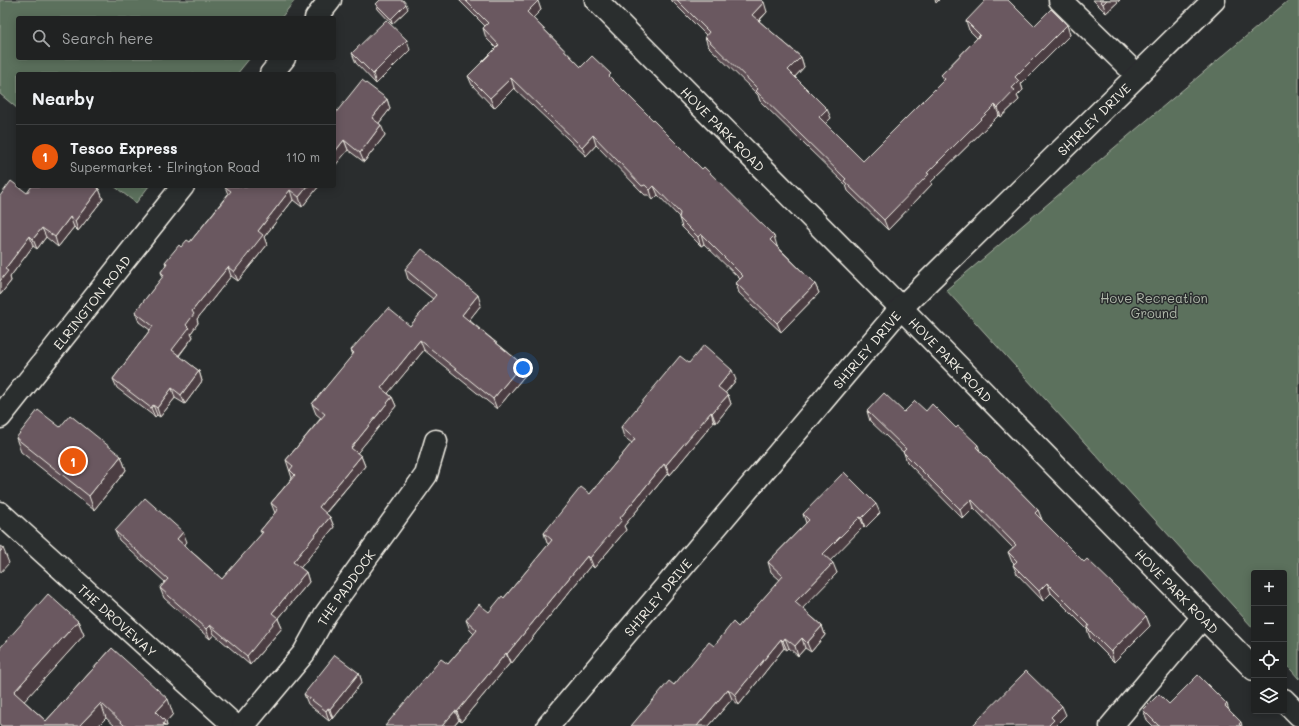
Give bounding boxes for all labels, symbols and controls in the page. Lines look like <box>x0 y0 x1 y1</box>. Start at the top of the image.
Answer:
search box <box>16 16 336 60</box>
icon: search <box>30 27 52 49</box>
text: Search here <box>62 28 153 48</box>
street label: SHIRLEY DRIVE <box>1053 79 1134 159</box>
street label: HOVE PARK ROAD <box>678 83 769 175</box>
text: Nearby <box>32 87 94 109</box>
text: Tesco Express <box>70 138 178 158</box>
text: 1 <box>42 148 48 165</box>
text: 110 m <box>286 148 320 165</box>
text: Supermarket · Elrington Road <box>70 158 260 175</box>
street label: ELRINGTON ROAD <box>49 251 134 352</box>
park label: Hove Recreation Ground <box>1100 289 1208 321</box>
street label: SHIRLEY DRIVE <box>828 307 904 392</box>
street label: HOVE PARK ROAD <box>906 313 996 405</box>
your location <box>513 358 533 378</box>
pin: 1 <box>60 446 86 476</box>
street label: HOVE PARK ROAD <box>1132 545 1223 637</box>
street label: THE PADDOCK <box>313 546 378 628</box>
street label: SHIRLEY DRIVE <box>619 555 695 639</box>
map controls <box>1251 570 1287 714</box>
button: + <box>1251 570 1287 606</box>
street label: THE DROVEWAY <box>75 580 161 660</box>
button: − <box>1251 606 1287 642</box>
button: locate <box>1251 642 1287 678</box>
button: layers <box>1251 678 1287 714</box>

